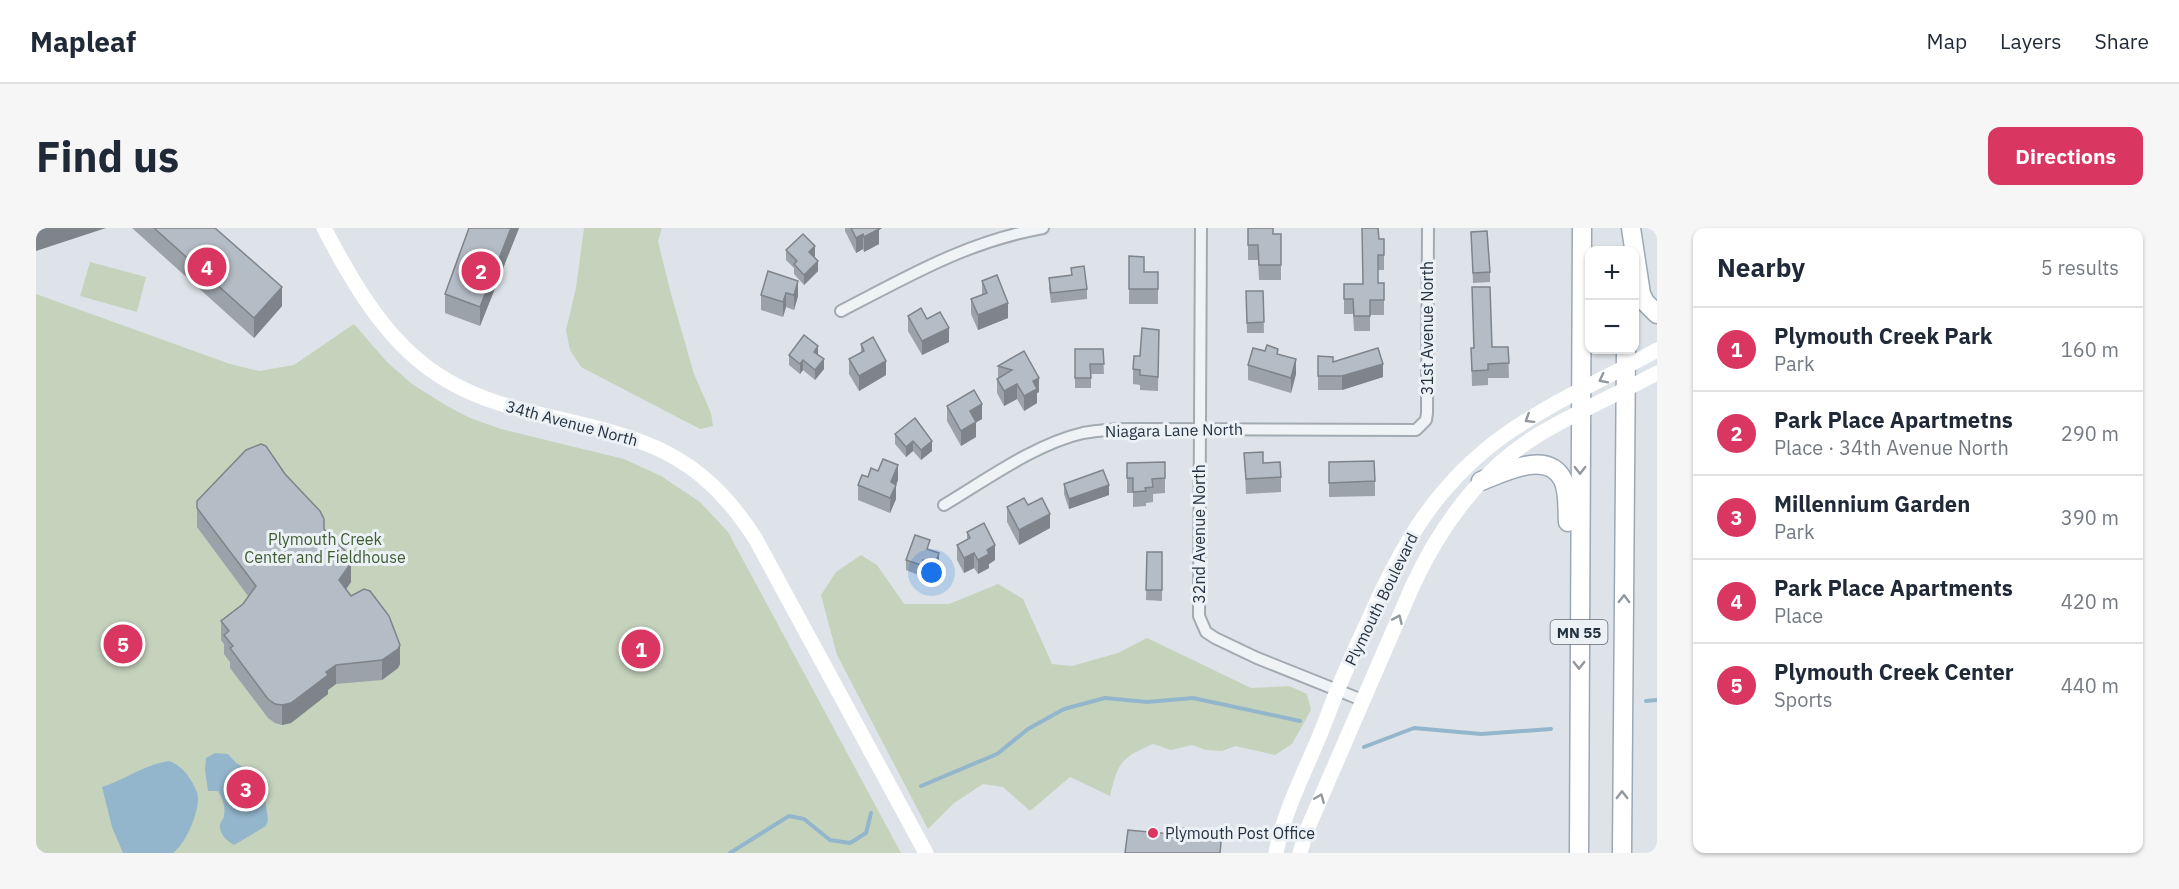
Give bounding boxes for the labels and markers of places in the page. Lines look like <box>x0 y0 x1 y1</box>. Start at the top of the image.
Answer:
pin: 4 <box>188 244 226 290</box>
pin: 2 <box>462 248 500 294</box>
pin: 5 <box>104 622 142 666</box>
pin: 1 <box>622 626 660 672</box>
pin: 3 <box>226 766 266 812</box>
place label: Plymouth Post Office <box>1165 823 1315 843</box>
marker: Plymouth Post Office <box>1146 826 1160 840</box>

